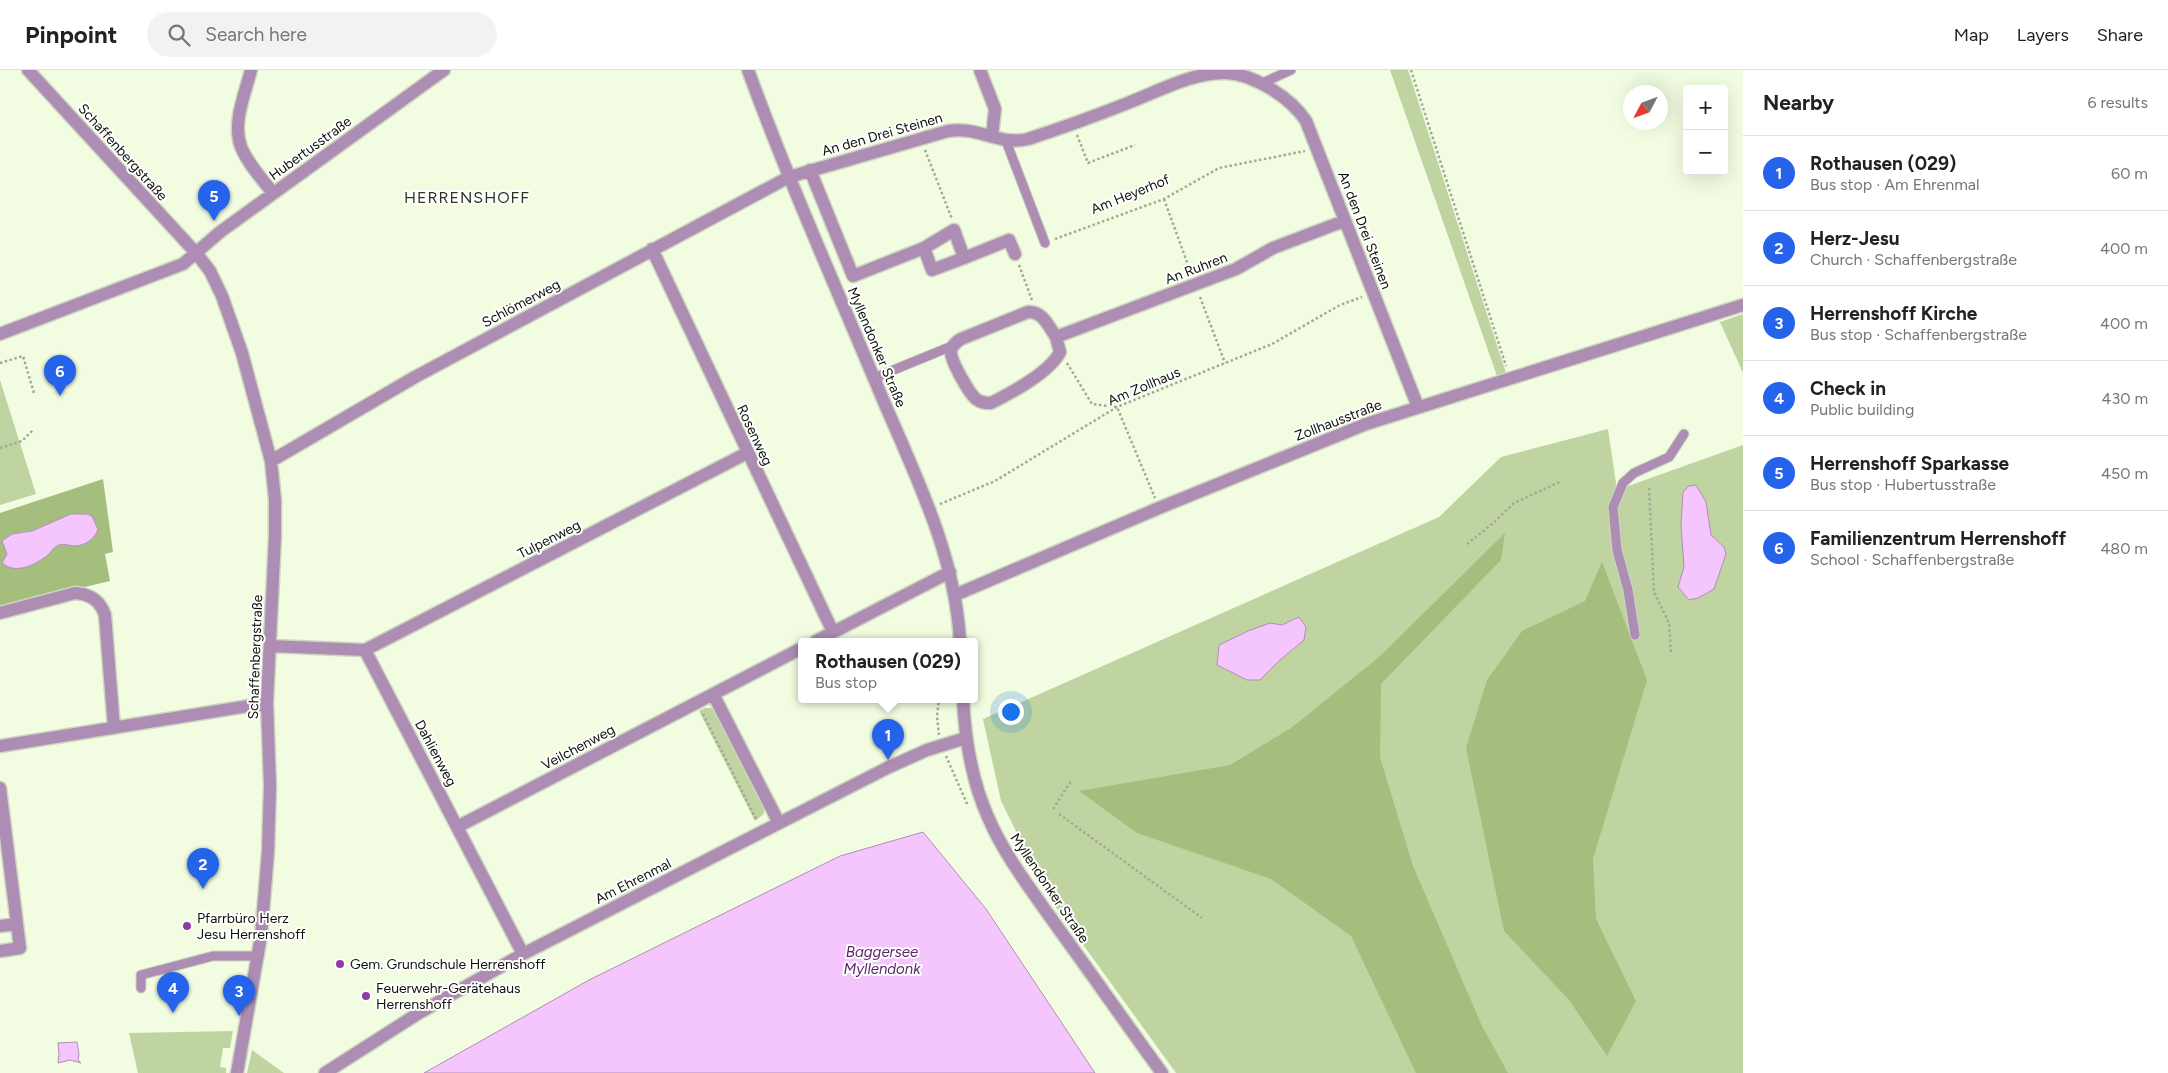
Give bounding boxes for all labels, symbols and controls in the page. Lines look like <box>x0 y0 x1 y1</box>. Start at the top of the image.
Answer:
search box <box>147 12 497 57</box>
text: Pinpoint <box>25 20 117 49</box>
icon: search <box>165 21 193 49</box>
text: Search here <box>205 23 307 46</box>
text: Map <box>1954 24 1989 46</box>
text: Layers <box>2017 24 2069 46</box>
text: Share <box>2097 24 2143 46</box>
north arrow <box>1623 85 1668 130</box>
map controls <box>1683 85 1728 175</box>
button: + <box>1683 85 1728 130</box>
text: Nearby <box>1763 90 1834 115</box>
text: 6 results <box>2087 93 2148 112</box>
street label: Schaffenbergstraße <box>75 100 171 205</box>
street label: An den Drei Steinen <box>820 109 945 160</box>
street label: Hubertusstraße <box>266 113 355 184</box>
button: − <box>1683 130 1728 175</box>
text: Rothausen (029) <box>1810 152 1956 175</box>
text: 1 <box>1776 164 1782 183</box>
text: 60 m <box>2111 164 2148 183</box>
street label: An den Drei Steinen <box>1334 169 1395 292</box>
street label: Am Heyerhof <box>1088 171 1173 218</box>
text: Bus stop · Am Ehrenmal <box>1810 175 1979 194</box>
pin: 5 <box>198 180 230 221</box>
district label: HERRENSHOFF <box>404 188 530 207</box>
text: Herz-Jesu <box>1810 227 1899 250</box>
text: 2 <box>1774 239 1784 258</box>
text: 400 m <box>2100 239 2148 258</box>
street label: An Ruhren <box>1163 249 1230 288</box>
text: Church · Schaffenbergstraße <box>1810 250 2017 269</box>
street label: Schlömerweg <box>479 276 563 331</box>
street label: Myllendonker Straße <box>844 285 910 410</box>
text: Herrenshoff Kirche <box>1810 302 1977 325</box>
text: 3 <box>1775 314 1783 333</box>
text: 400 m <box>2100 314 2148 333</box>
text: Bus stop · Schaffenbergstraße <box>1810 325 2027 344</box>
pin: 6 <box>44 355 76 396</box>
street label: Am Zollhaus <box>1105 364 1183 409</box>
text: Check in <box>1810 377 1886 400</box>
text: 4 <box>1774 389 1784 408</box>
text: 430 m <box>2102 389 2148 408</box>
street label: Zollhausstraße <box>1292 396 1384 445</box>
text: Public building <box>1810 400 1914 419</box>
street label: Rosenweg <box>733 402 776 468</box>
text: Herrenshoff Sparkasse <box>1810 452 2009 475</box>
text: 5 <box>1774 464 1784 483</box>
text: 450 m <box>2101 464 2148 483</box>
text: Bus stop · Hubertusstraße <box>1810 475 1996 494</box>
street label: Tulpenweg <box>515 516 584 563</box>
text: Familienzentrum Herrenshoff <box>1810 527 2066 550</box>
text: 6 <box>1774 539 1784 558</box>
text: 480 m <box>2100 539 2148 558</box>
text: School · Schaffenbergstraße <box>1810 550 2014 569</box>
street label: Schaffenbergstraße <box>245 594 266 720</box>
popup <box>798 638 978 703</box>
text: Rothausen (029) <box>815 650 961 673</box>
text: Bus stop <box>815 673 877 692</box>
your location <box>998 699 1024 725</box>
street label: Dahlienweg <box>411 717 460 789</box>
pin: 1 <box>872 719 904 760</box>
street label: Veilchenweg <box>539 721 618 774</box>
street label: Myllendonker Straße <box>1007 830 1093 947</box>
pin: 2 <box>187 848 219 889</box>
street label: Am Ehrenmal <box>592 855 674 908</box>
place label: Pfarrbüro Herz Jesu Herrenshoff <box>197 910 306 943</box>
marker: Pfarrbüro Herz Jesu Herrenshoff <box>181 920 193 932</box>
water label: Baggersee Myllendonk <box>844 943 921 978</box>
place label: Gem. Grundschule Herrenshoff <box>350 956 546 973</box>
marker: Gem. Grundschule Herrenshoff <box>334 958 346 970</box>
pin: 4 <box>157 972 189 1013</box>
pin: 3 <box>223 975 255 1016</box>
place label: Feuerwehr-Gerätehaus Herrenshoff <box>376 980 521 1013</box>
marker: Feuerwehr-Gerätehaus Herrenshoff <box>360 990 372 1002</box>

